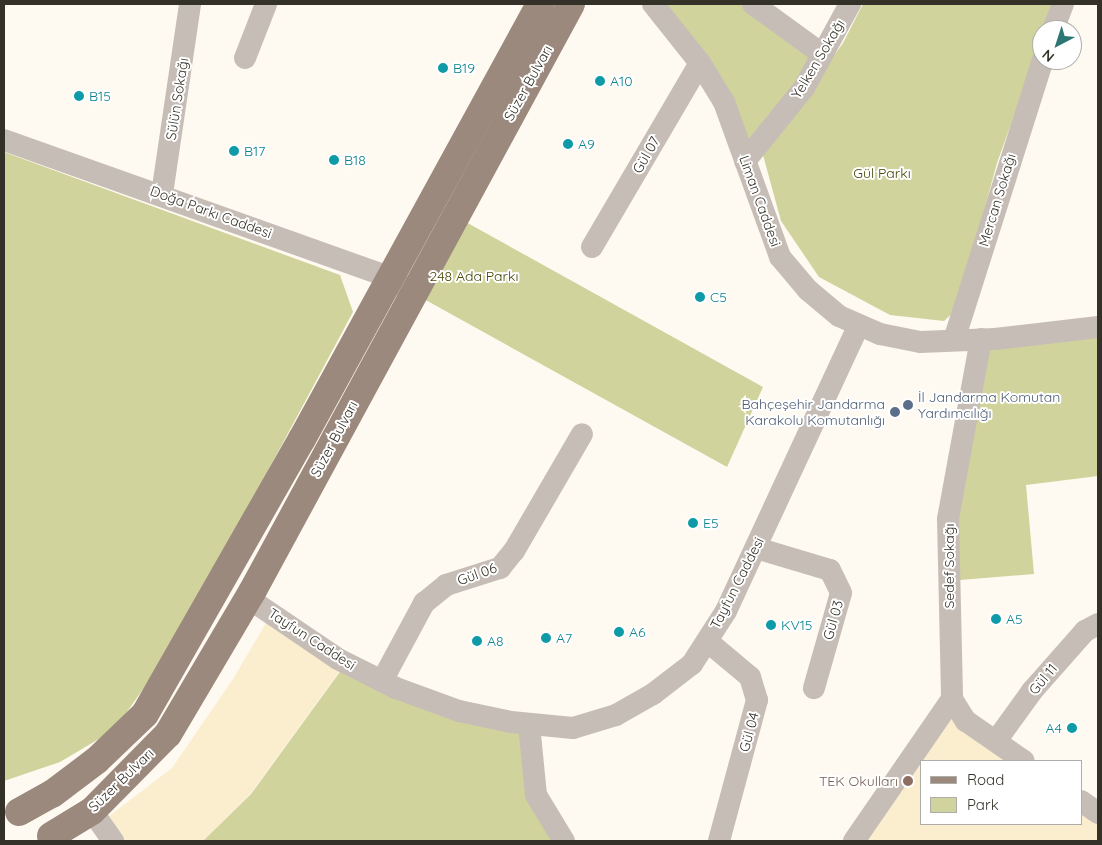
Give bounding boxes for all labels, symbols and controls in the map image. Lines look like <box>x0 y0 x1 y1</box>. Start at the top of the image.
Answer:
street label: Yelken Sokağı <box>788 16 848 102</box>
north arrow <box>1032 20 1082 70</box>
street label: Süzer Bulvarı <box>500 42 556 124</box>
text: N <box>1038 46 1058 66</box>
street label: Sülün Sokağı <box>162 57 192 141</box>
place label: B19 <box>453 60 475 76</box>
marker: B19 <box>437 62 449 74</box>
place label: A10 <box>610 73 633 89</box>
marker: A10 <box>594 75 606 87</box>
place label: B15 <box>89 88 111 104</box>
marker: B15 <box>73 90 85 102</box>
street label: Gül 07 <box>629 134 663 176</box>
place label: A9 <box>578 136 595 152</box>
marker: A9 <box>562 138 574 150</box>
place label: B17 <box>244 143 265 159</box>
marker: B17 <box>228 145 240 157</box>
place label: B18 <box>344 152 366 168</box>
street label: Mercan Sokağı <box>975 152 1019 248</box>
street label: Liman Caddesi <box>736 153 784 249</box>
marker: B18 <box>328 154 340 166</box>
park label: Gül Parkı <box>853 165 911 181</box>
street label: Doğa Parkı Caddesi <box>148 182 274 242</box>
park label: 248 Ada Parkı <box>430 268 518 284</box>
place label: C5 <box>710 289 727 305</box>
marker: C5 <box>694 291 706 303</box>
place label: İl Jandarma Komutan Yardımcılığı <box>918 389 1060 422</box>
place label: Bahçeşehir Jandarma Karakolu Komutanlığı <box>741 396 885 428</box>
street label: Süzer Bulvarı <box>307 398 361 480</box>
marker: İl Jandarma Komutan Yardımcılığı <box>902 399 914 411</box>
marker: Bahçeşehir Jandarma Karakolu Komutanlığı <box>889 406 901 418</box>
place label: E5 <box>703 515 719 531</box>
marker: E5 <box>687 517 699 529</box>
street label: Sedef Sokağı <box>941 523 957 609</box>
street label: Tayfun Caddesi <box>707 534 767 632</box>
street label: Gül 06 <box>455 559 499 589</box>
street label: Gül 03 <box>819 598 847 642</box>
street label: Tayfun Caddesi <box>265 605 359 673</box>
place label: A5 <box>1006 611 1023 627</box>
marker: A5 <box>990 613 1002 625</box>
place label: KV15 <box>781 617 812 633</box>
marker: KV15 <box>765 619 777 631</box>
place label: A6 <box>629 624 646 640</box>
marker: A6 <box>613 626 625 638</box>
place label: A7 <box>556 630 572 646</box>
marker: A7 <box>540 632 552 644</box>
place label: A8 <box>487 633 504 649</box>
marker: A8 <box>471 635 483 647</box>
street label: Gül 11 <box>1025 660 1061 698</box>
street label: Gül 04 <box>736 710 762 754</box>
place label: A4 <box>1046 720 1062 736</box>
marker: A4 <box>1066 722 1078 734</box>
street label: Süzer Bulvarı <box>85 745 157 815</box>
legend <box>920 760 1082 825</box>
text: Road <box>967 770 1004 789</box>
place label: TEK Okulları <box>819 773 898 789</box>
marker: TEK Okulları <box>902 775 914 787</box>
text: Park <box>967 795 999 814</box>

